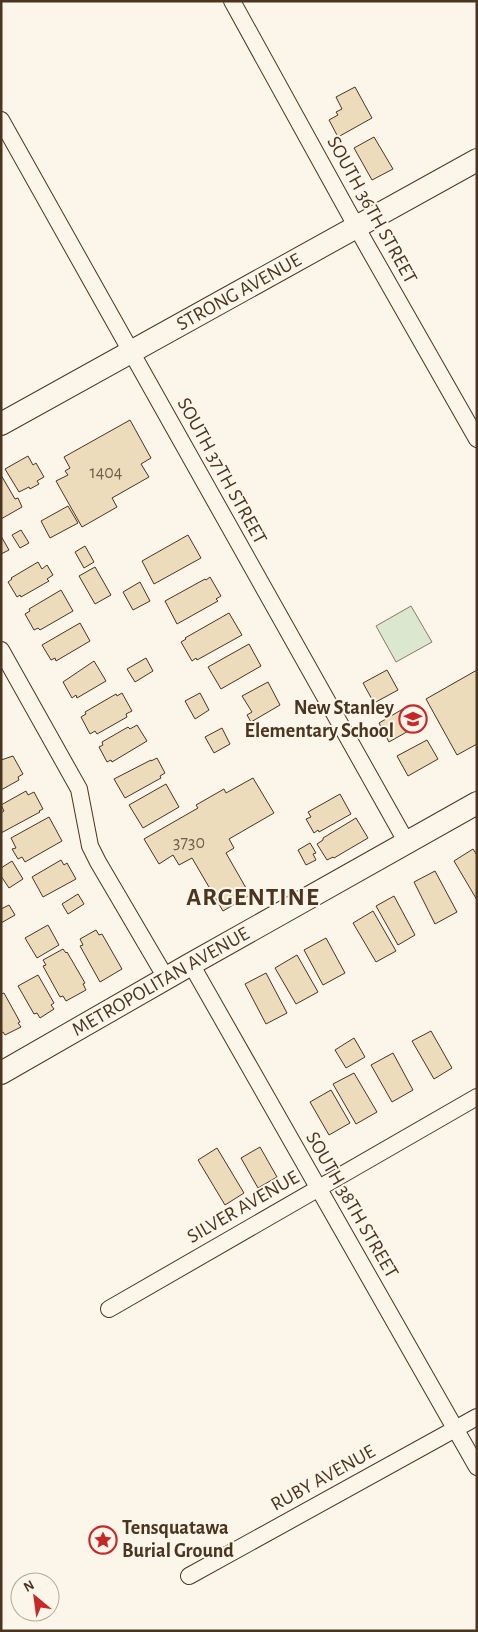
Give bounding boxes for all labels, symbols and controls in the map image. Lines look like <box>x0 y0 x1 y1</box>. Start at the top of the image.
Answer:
street label: SOUTH 36TH STREET <box>323 133 421 287</box>
street label: STRONG AVENUE <box>173 249 305 335</box>
street label: SOUTH 37TH STREET <box>174 394 271 548</box>
house number: 1404 <box>89 464 123 482</box>
place label: New Stanley Elementary School <box>245 698 394 741</box>
school or university icon: New Stanley Elementary School <box>398 704 428 734</box>
house number: 3730 <box>173 834 205 852</box>
district label: ARGENTINE <box>186 885 320 910</box>
street label: METROPOLITAN AVENUE <box>69 923 253 1040</box>
street label: SOUTH 38TH STREET <box>302 1129 402 1282</box>
street label: SILVER AVENUE <box>184 1167 303 1247</box>
street label: RUBY AVENUE <box>268 1441 379 1515</box>
place label: Tensquatawa Burial Ground <box>122 1518 234 1561</box>
place icon: Tensquatawa Burial Ground <box>88 1525 118 1555</box>
north arrow <box>10 1572 60 1622</box>
text: N <box>22 1578 37 1595</box>

